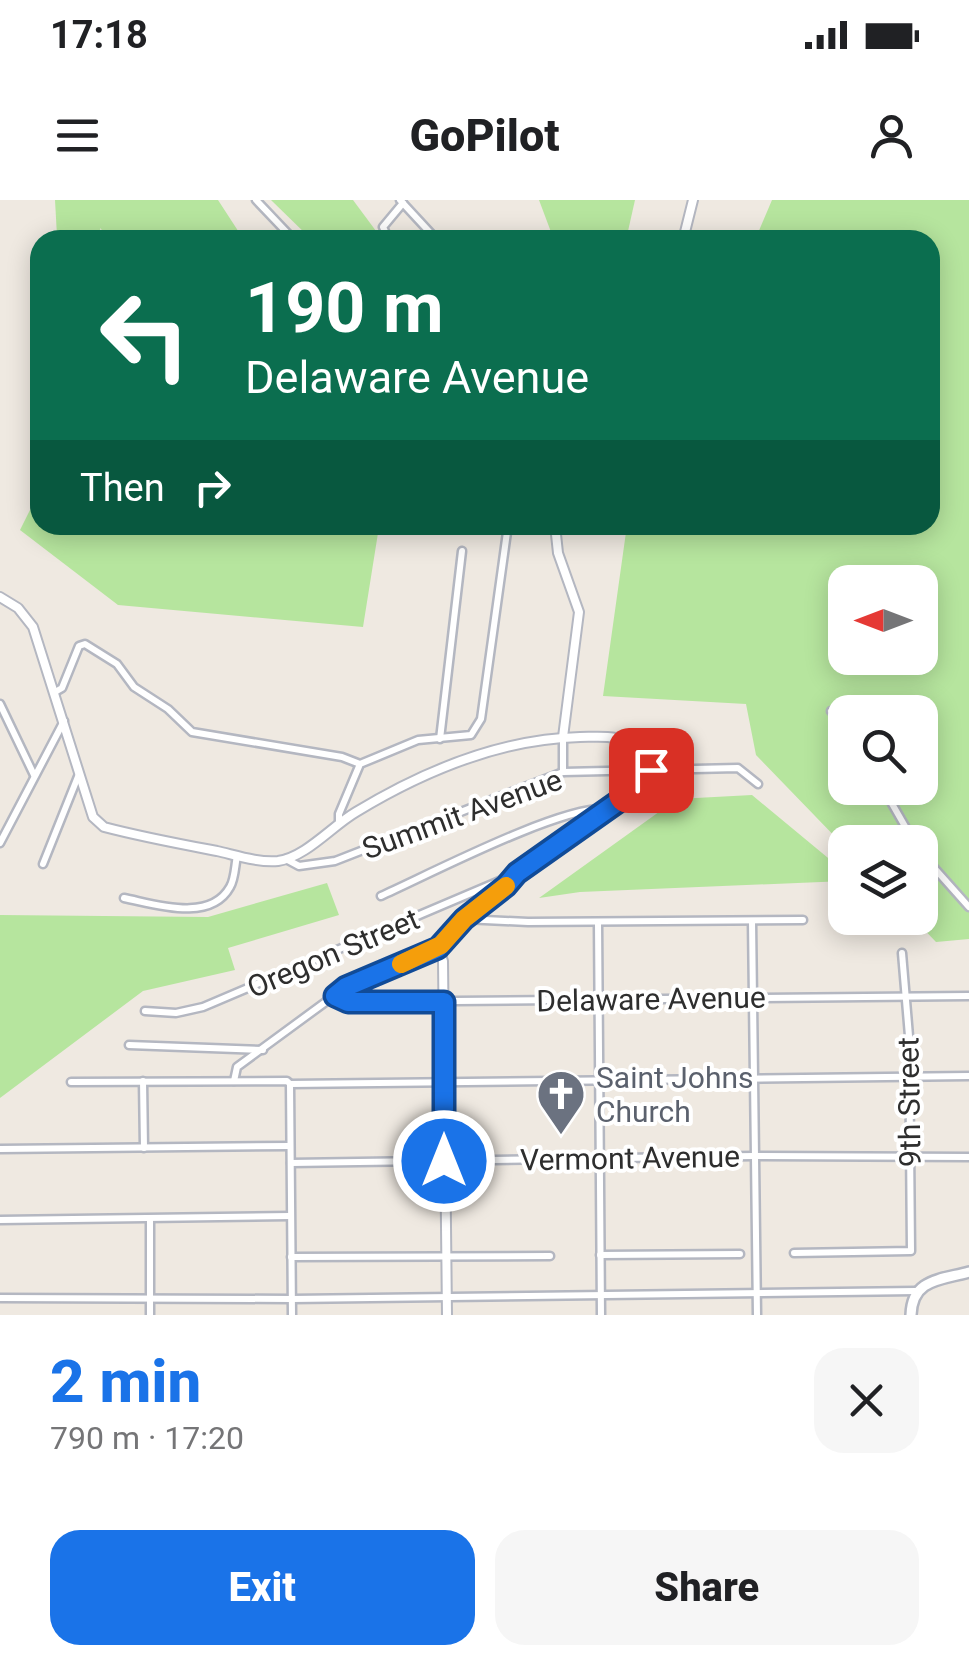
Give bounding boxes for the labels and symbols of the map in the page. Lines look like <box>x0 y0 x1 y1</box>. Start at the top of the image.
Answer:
north arrow <box>828 565 938 675</box>
pin <box>609 728 694 813</box>
street label: Summit Avenue <box>358 762 566 866</box>
street label: Oregon Street <box>242 901 424 1005</box>
street label: Delaware Avenue <box>536 980 766 1018</box>
street label: 9th Street <box>890 1037 928 1167</box>
place label: Saint Johns Church <box>596 1060 754 1129</box>
church icon: Saint Johns Church <box>535 1068 587 1136</box>
position arrow <box>392 1109 496 1213</box>
street label: Vermont Avenue <box>520 1139 740 1177</box>

